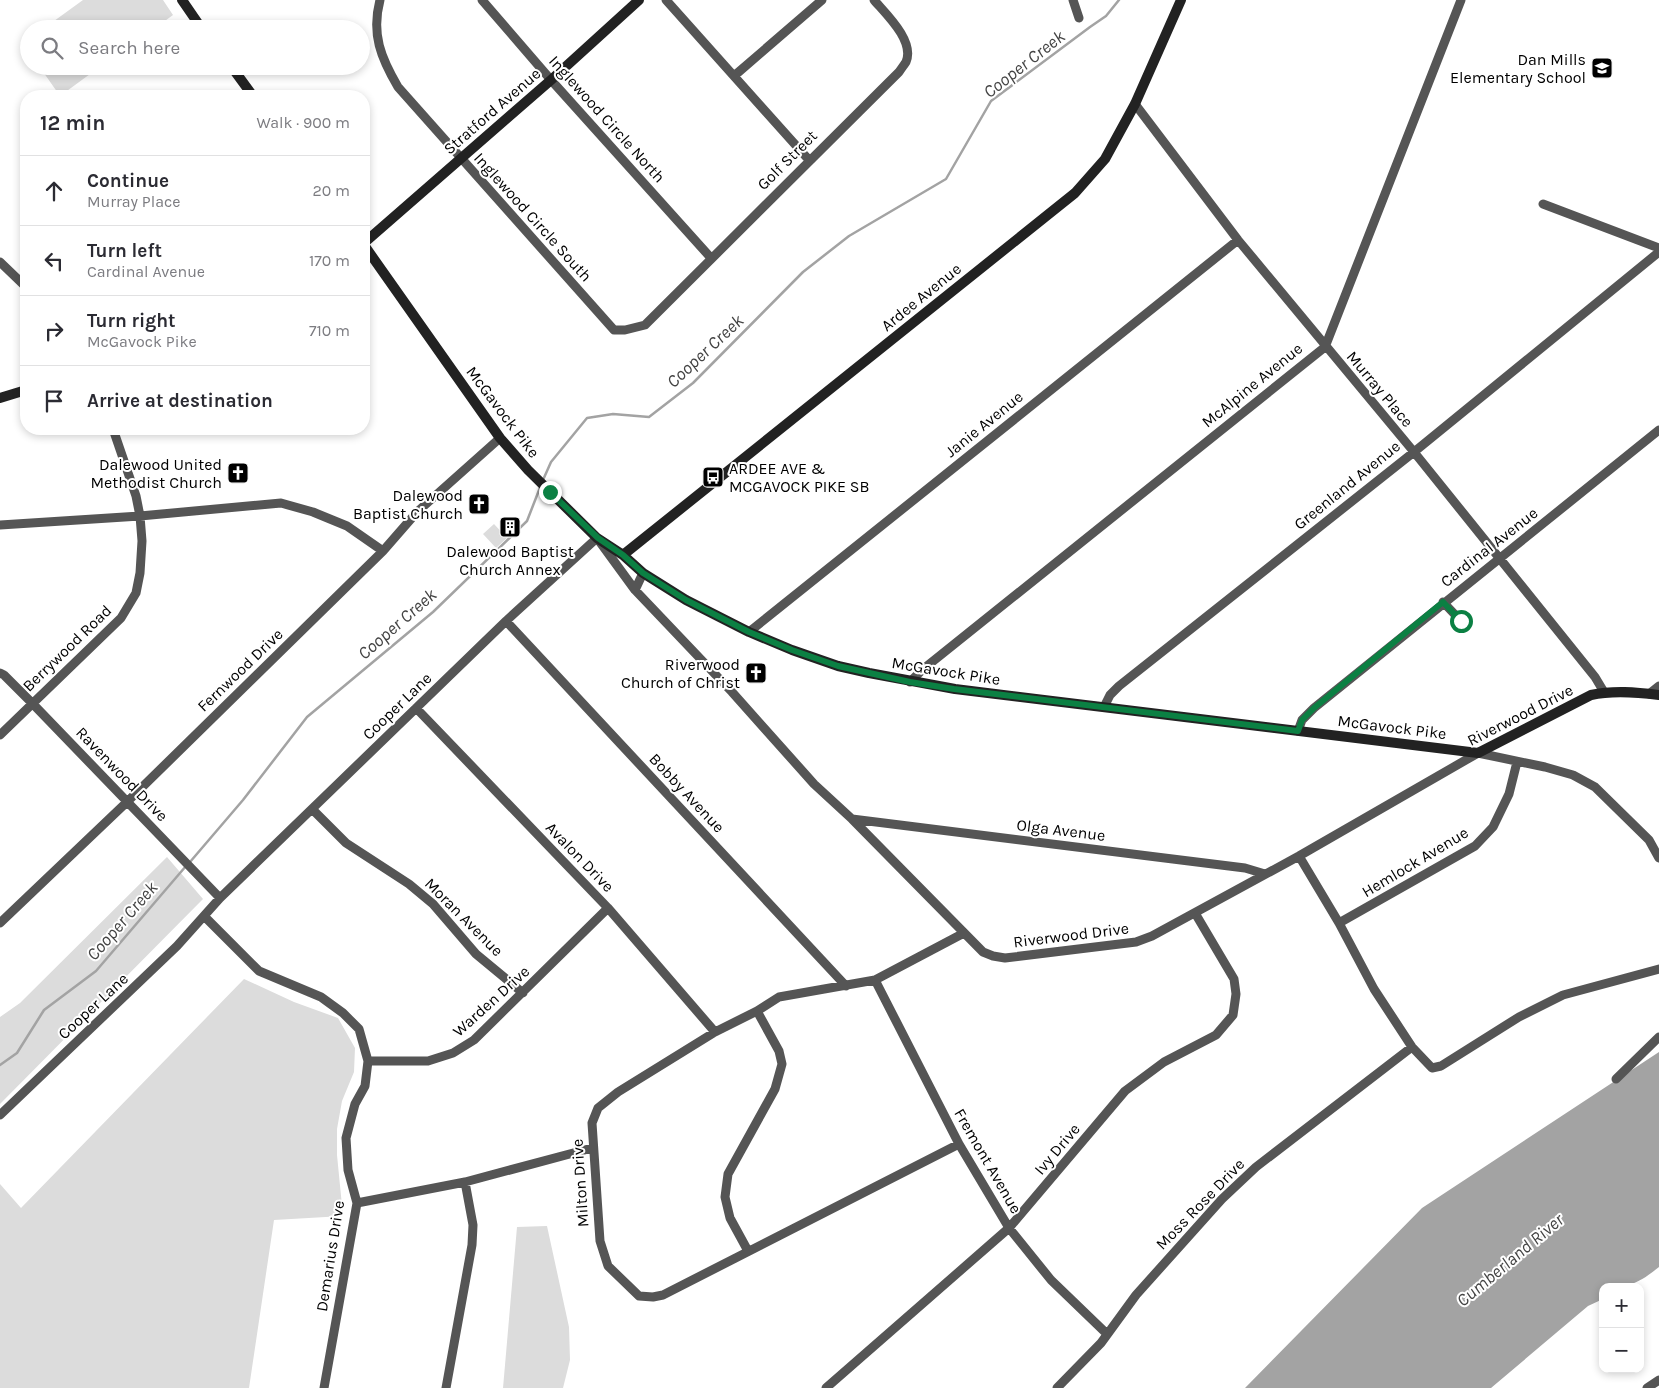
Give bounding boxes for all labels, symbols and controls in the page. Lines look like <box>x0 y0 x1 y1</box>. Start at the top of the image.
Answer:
search box <box>20 20 370 75</box>
water label: Cooper Creek <box>979 25 1070 103</box>
icon: search <box>38 34 66 62</box>
text: Search here <box>78 37 180 59</box>
place label: Dan Mills Elementary School <box>1450 50 1586 87</box>
street label: Inglewood Circle North <box>545 52 669 186</box>
school or university icon: Dan Mills Elementary School <box>1590 56 1614 80</box>
street label: Stratford Avenue <box>440 64 544 158</box>
text: 12 min <box>40 111 105 135</box>
text: Walk · 900 m <box>256 113 350 132</box>
street label: Golf Street <box>753 126 821 194</box>
street label: Inglewood Circle South <box>470 149 596 285</box>
text: Continue <box>87 170 169 192</box>
icon: ahead <box>40 177 68 205</box>
text: 20 m <box>312 181 350 200</box>
text: Murray Place <box>87 192 180 211</box>
text: Turn left <box>87 240 162 262</box>
icon: left <box>40 247 68 275</box>
text: 170 m <box>309 251 350 270</box>
street label: Ardee Avenue <box>877 259 965 335</box>
text: Cardinal Avenue <box>87 262 205 281</box>
water label: Cooper Creek <box>662 309 749 392</box>
text: Turn right <box>87 310 176 332</box>
icon: right <box>40 317 68 345</box>
text: 710 m <box>309 321 350 340</box>
text: McGavock Pike <box>87 332 197 351</box>
street label: McAlpine Avenue <box>1198 339 1306 431</box>
street label: Murray Place <box>1343 347 1417 431</box>
street label: McGavock Pike <box>462 363 544 461</box>
icon: arrive <box>40 387 68 415</box>
street label: Janie Avenue <box>941 387 1027 461</box>
text: Arrive at destination <box>87 390 273 412</box>
street label: Greenland Avenue <box>1290 436 1404 534</box>
place label: Dalewood United Methodist Church <box>90 455 222 492</box>
place label: ARDEE AVE & MCGAVOCK PIKE SB <box>729 459 869 496</box>
church icon: Dalewood United Methodist Church <box>226 461 250 485</box>
bus stop icon: ARDEE AVE & MCGAVOCK PIKE SB <box>701 465 725 489</box>
route end <box>539 481 562 504</box>
place label: Dalewood Baptist Church <box>353 486 463 523</box>
church icon: Dalewood Baptist Church <box>467 492 491 516</box>
street label: Cardinal Avenue <box>1437 503 1541 591</box>
building icon: Dalewood Baptist Church Annex <box>498 515 522 539</box>
place label: Dalewood Baptist Church Annex <box>446 542 574 579</box>
water label: Cooper Creek <box>353 583 442 664</box>
street label: Berrywood Road <box>19 601 115 695</box>
route start <box>1450 610 1473 633</box>
street label: Fernwood Drive <box>193 624 287 716</box>
street label: McGavock Pike <box>890 653 1002 689</box>
place label: Riverwood Church of Christ <box>621 655 740 692</box>
church icon: Riverwood Church of Christ <box>744 661 768 685</box>
street label: Cooper Lane <box>359 668 435 744</box>
street label: Riverwood Drive <box>1464 680 1576 750</box>
street label: McGavock Pike <box>1336 711 1448 743</box>
street label: Ravenwood Drive <box>72 723 172 825</box>
street label: Bobby Avenue <box>645 749 729 837</box>
street label: Olga Avenue <box>1016 815 1106 845</box>
street label: Avalon Drive <box>542 818 618 896</box>
street label: Hemlock Avenue <box>1358 823 1472 901</box>
street label: Moran Avenue <box>421 874 507 960</box>
water label: Cooper Creek <box>82 876 163 965</box>
street label: Riverwood Drive <box>1012 918 1130 952</box>
street label: Warden Drive <box>449 962 533 1040</box>
street label: Cooper Lane <box>54 969 132 1043</box>
street label: Fremont Avenue <box>950 1105 1026 1217</box>
street label: Ivy Drive <box>1030 1119 1084 1179</box>
street label: Milton Drive <box>567 1138 593 1228</box>
street label: Moss Rose Drive <box>1152 1155 1248 1253</box>
street label: Demarius Drive <box>312 1199 348 1313</box>
water label: Cumberland River <box>1452 1208 1569 1311</box>
map controls <box>1599 1283 1644 1373</box>
button: + <box>1599 1283 1644 1328</box>
button: − <box>1599 1328 1644 1373</box>

